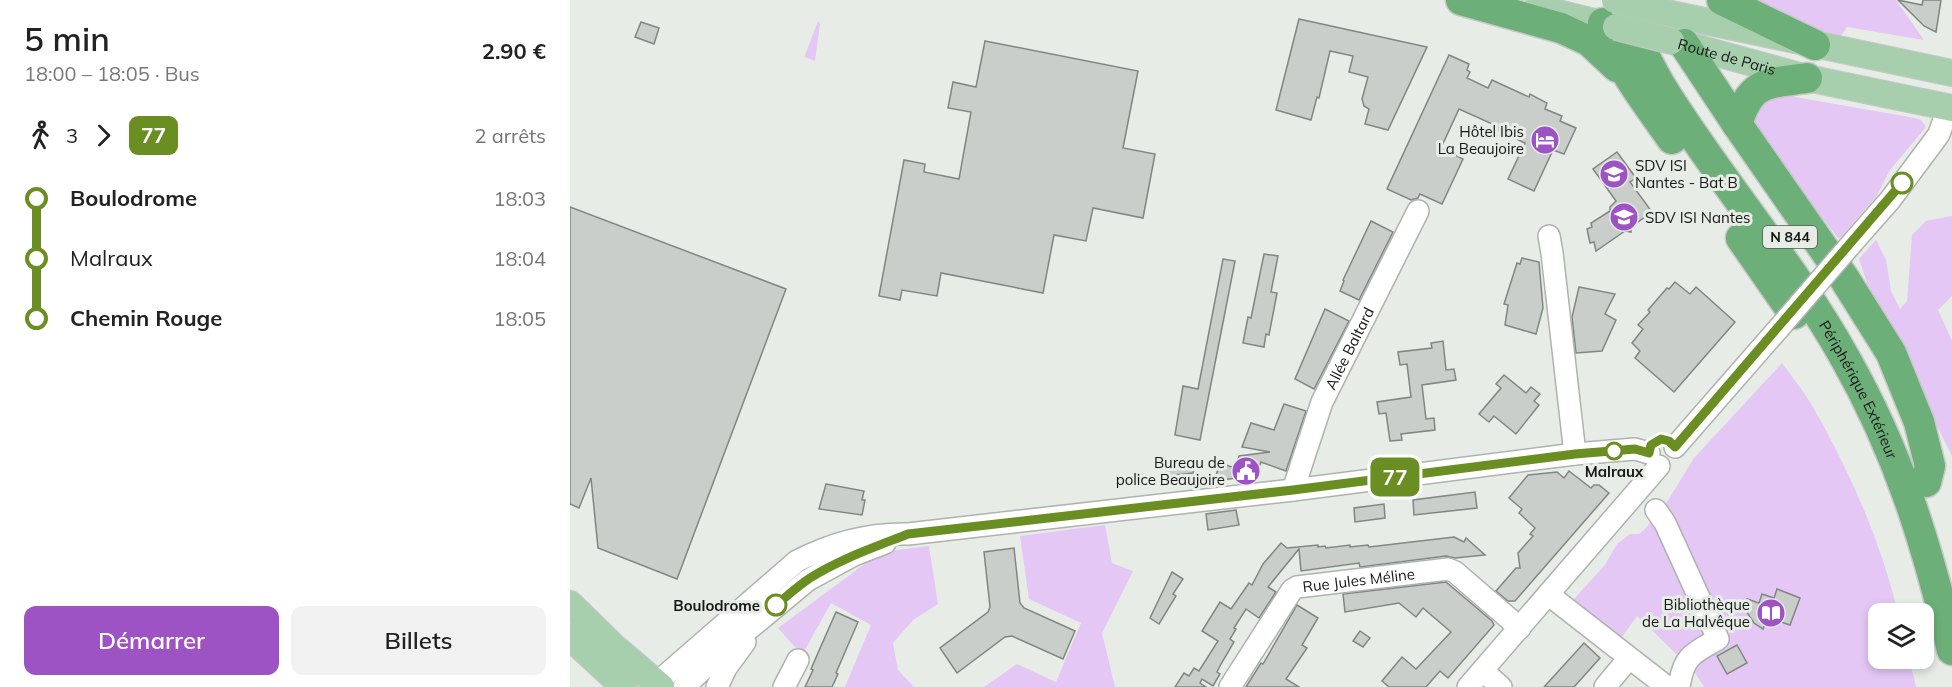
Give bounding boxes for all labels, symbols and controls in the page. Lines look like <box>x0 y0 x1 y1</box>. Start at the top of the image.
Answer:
text: 5 min <box>24 18 110 59</box>
street label: Route de Paris <box>1676 34 1778 79</box>
text: 2.90 € <box>482 37 546 65</box>
text: 18:00 – 18:05 · Bus <box>24 61 200 86</box>
icon: walk <box>24 119 57 152</box>
icon: forward <box>87 119 120 152</box>
text: 77 <box>141 122 166 148</box>
place label: Hôtel Ibis La Beaujoire <box>1438 122 1524 158</box>
text: 3 <box>66 123 78 148</box>
text: 2 arrêts <box>475 123 546 148</box>
hotel icon: Hôtel Ibis La Beaujoire <box>1529 124 1561 156</box>
place label: SDV ISI Nantes - Bat B <box>1635 156 1738 192</box>
school or university icon: SDV ISI Nantes - Bat B <box>1598 158 1630 190</box>
unlabelled marker <box>1891 172 1913 194</box>
text: Boulodrome <box>70 184 197 212</box>
text: 18:03 <box>493 186 546 211</box>
school or university icon: SDV ISI Nantes <box>1608 201 1640 233</box>
place label: SDV ISI Nantes <box>1645 208 1751 227</box>
road number: N 844 <box>1763 226 1817 248</box>
text: Malraux <box>70 244 153 272</box>
text: 18:04 <box>493 246 546 271</box>
text: Chemin Rouge <box>70 304 222 332</box>
street label: Allée Baltard <box>1320 304 1378 393</box>
text: 18:05 <box>493 306 546 331</box>
street label: Périphérique Extérieur <box>1815 317 1902 462</box>
marker: Malraux <box>1605 442 1623 460</box>
place label: Bureau de police Beaujoire <box>1116 453 1225 489</box>
public building icon: Bureau de police Beaujoire <box>1230 455 1262 487</box>
line badge: 77 <box>1368 458 1422 496</box>
place label: Malraux <box>1585 462 1644 481</box>
text: 77 <box>1382 464 1408 490</box>
street label: Rue Jules Méline <box>1301 564 1416 596</box>
marker: Boulodrome <box>765 594 787 616</box>
place label: Bibliothèque de La Halvêque <box>1642 595 1750 631</box>
place label: Boulodrome <box>673 596 760 615</box>
library icon: Bibliothèque de La Halvêque <box>1755 597 1787 629</box>
map controls <box>1868 603 1934 669</box>
button: layers <box>1868 603 1934 669</box>
button: Démarrer <box>24 606 279 675</box>
button: Billets <box>291 606 546 675</box>

